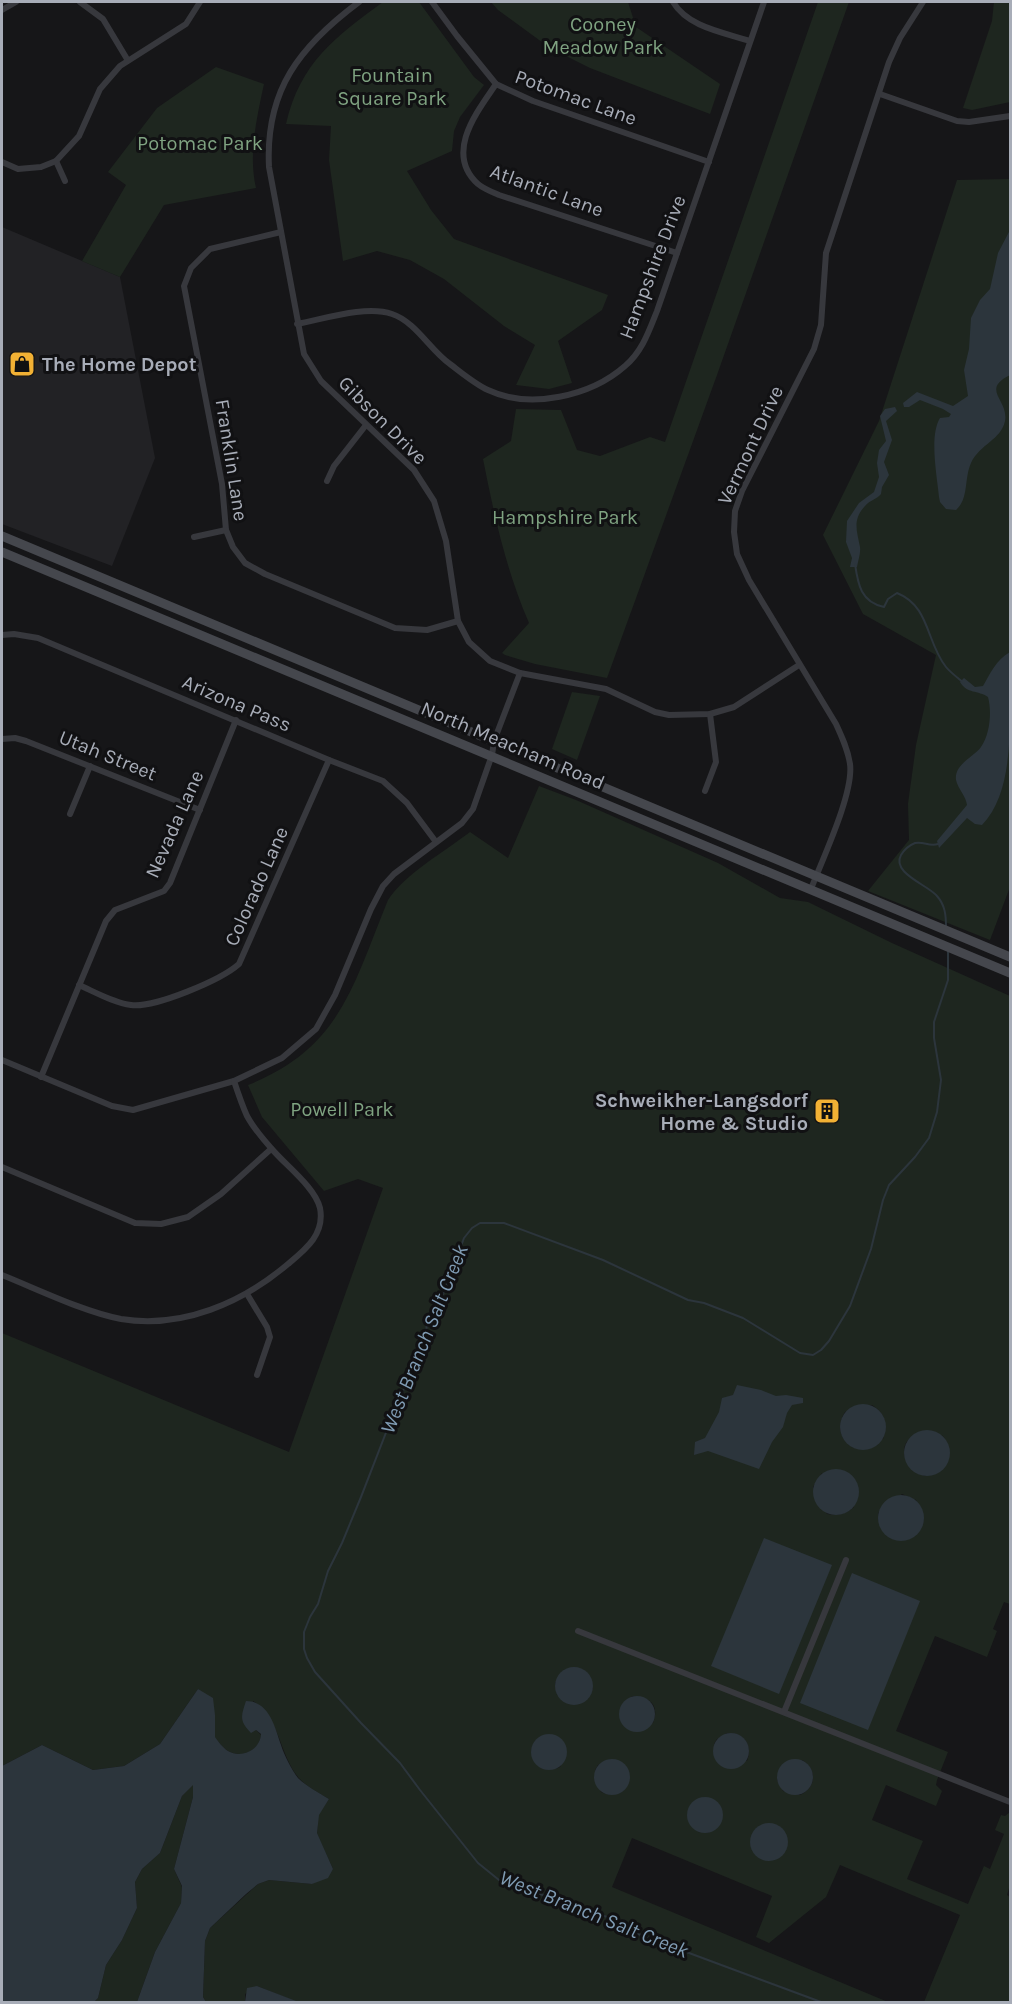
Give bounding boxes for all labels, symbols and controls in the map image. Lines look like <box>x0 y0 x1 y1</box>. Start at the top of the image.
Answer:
park label: Cooney Meadow Park <box>543 13 663 59</box>
park label: Fountain Square Park <box>337 64 447 110</box>
street label: Potomac Lane <box>512 65 640 130</box>
park label: Potomac Park <box>137 132 263 155</box>
street label: Atlantic Lane <box>487 159 607 222</box>
street label: Hampshire Drive <box>614 192 690 342</box>
shop icon: The Home Depot <box>7 349 37 379</box>
place label: The Home Depot <box>42 353 197 376</box>
street label: Gibson Drive <box>334 371 432 469</box>
street label: Vermont Drive <box>713 382 788 508</box>
street label: Franklin Lane <box>211 397 252 523</box>
park label: Hampshire Park <box>492 506 638 529</box>
street label: Arizona Pass <box>179 670 295 737</box>
street label: North Meacham Road <box>417 696 608 795</box>
street label: Utah Street <box>56 725 160 786</box>
street label: Nevada Lane <box>140 767 208 882</box>
street label: Colorado Lane <box>220 823 293 949</box>
place label: Schweikher-Langsdorf Home & Studio <box>595 1089 809 1135</box>
building icon: Schweikher-Langsdorf Home & Studio <box>812 1096 842 1126</box>
park label: Powell Park <box>290 1098 394 1121</box>
water label: West Branch Salt Creek <box>375 1241 473 1437</box>
water label: West Branch Salt Creek <box>496 1865 692 1963</box>

